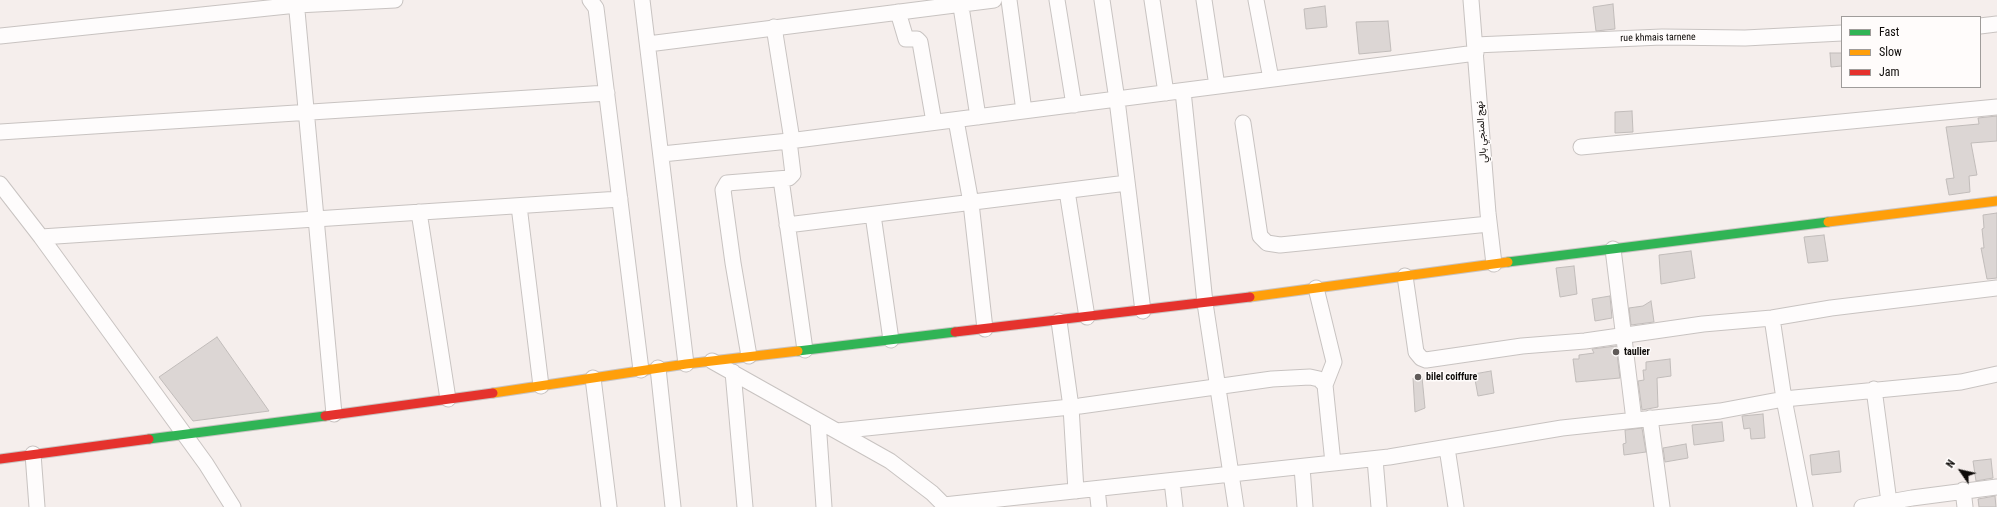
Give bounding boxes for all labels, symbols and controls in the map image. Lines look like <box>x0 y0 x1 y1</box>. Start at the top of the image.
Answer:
legend <box>1841 16 1981 88</box>
text: Fast <box>1879 25 1899 39</box>
street label: rue khmais tarnene <box>1620 31 1696 45</box>
text: Slow <box>1879 45 1902 59</box>
text: Jam <box>1879 65 1900 79</box>
street label: نهج المنجي بالي <box>1474 101 1490 163</box>
place label: taulier <box>1624 346 1650 358</box>
marker: taulier <box>1611 347 1621 357</box>
place label: bilel coiffure <box>1426 371 1477 383</box>
marker: bilel coiffure <box>1413 372 1423 382</box>
north arrow <box>1941 451 1981 491</box>
text: N <box>1943 458 1958 470</box>

